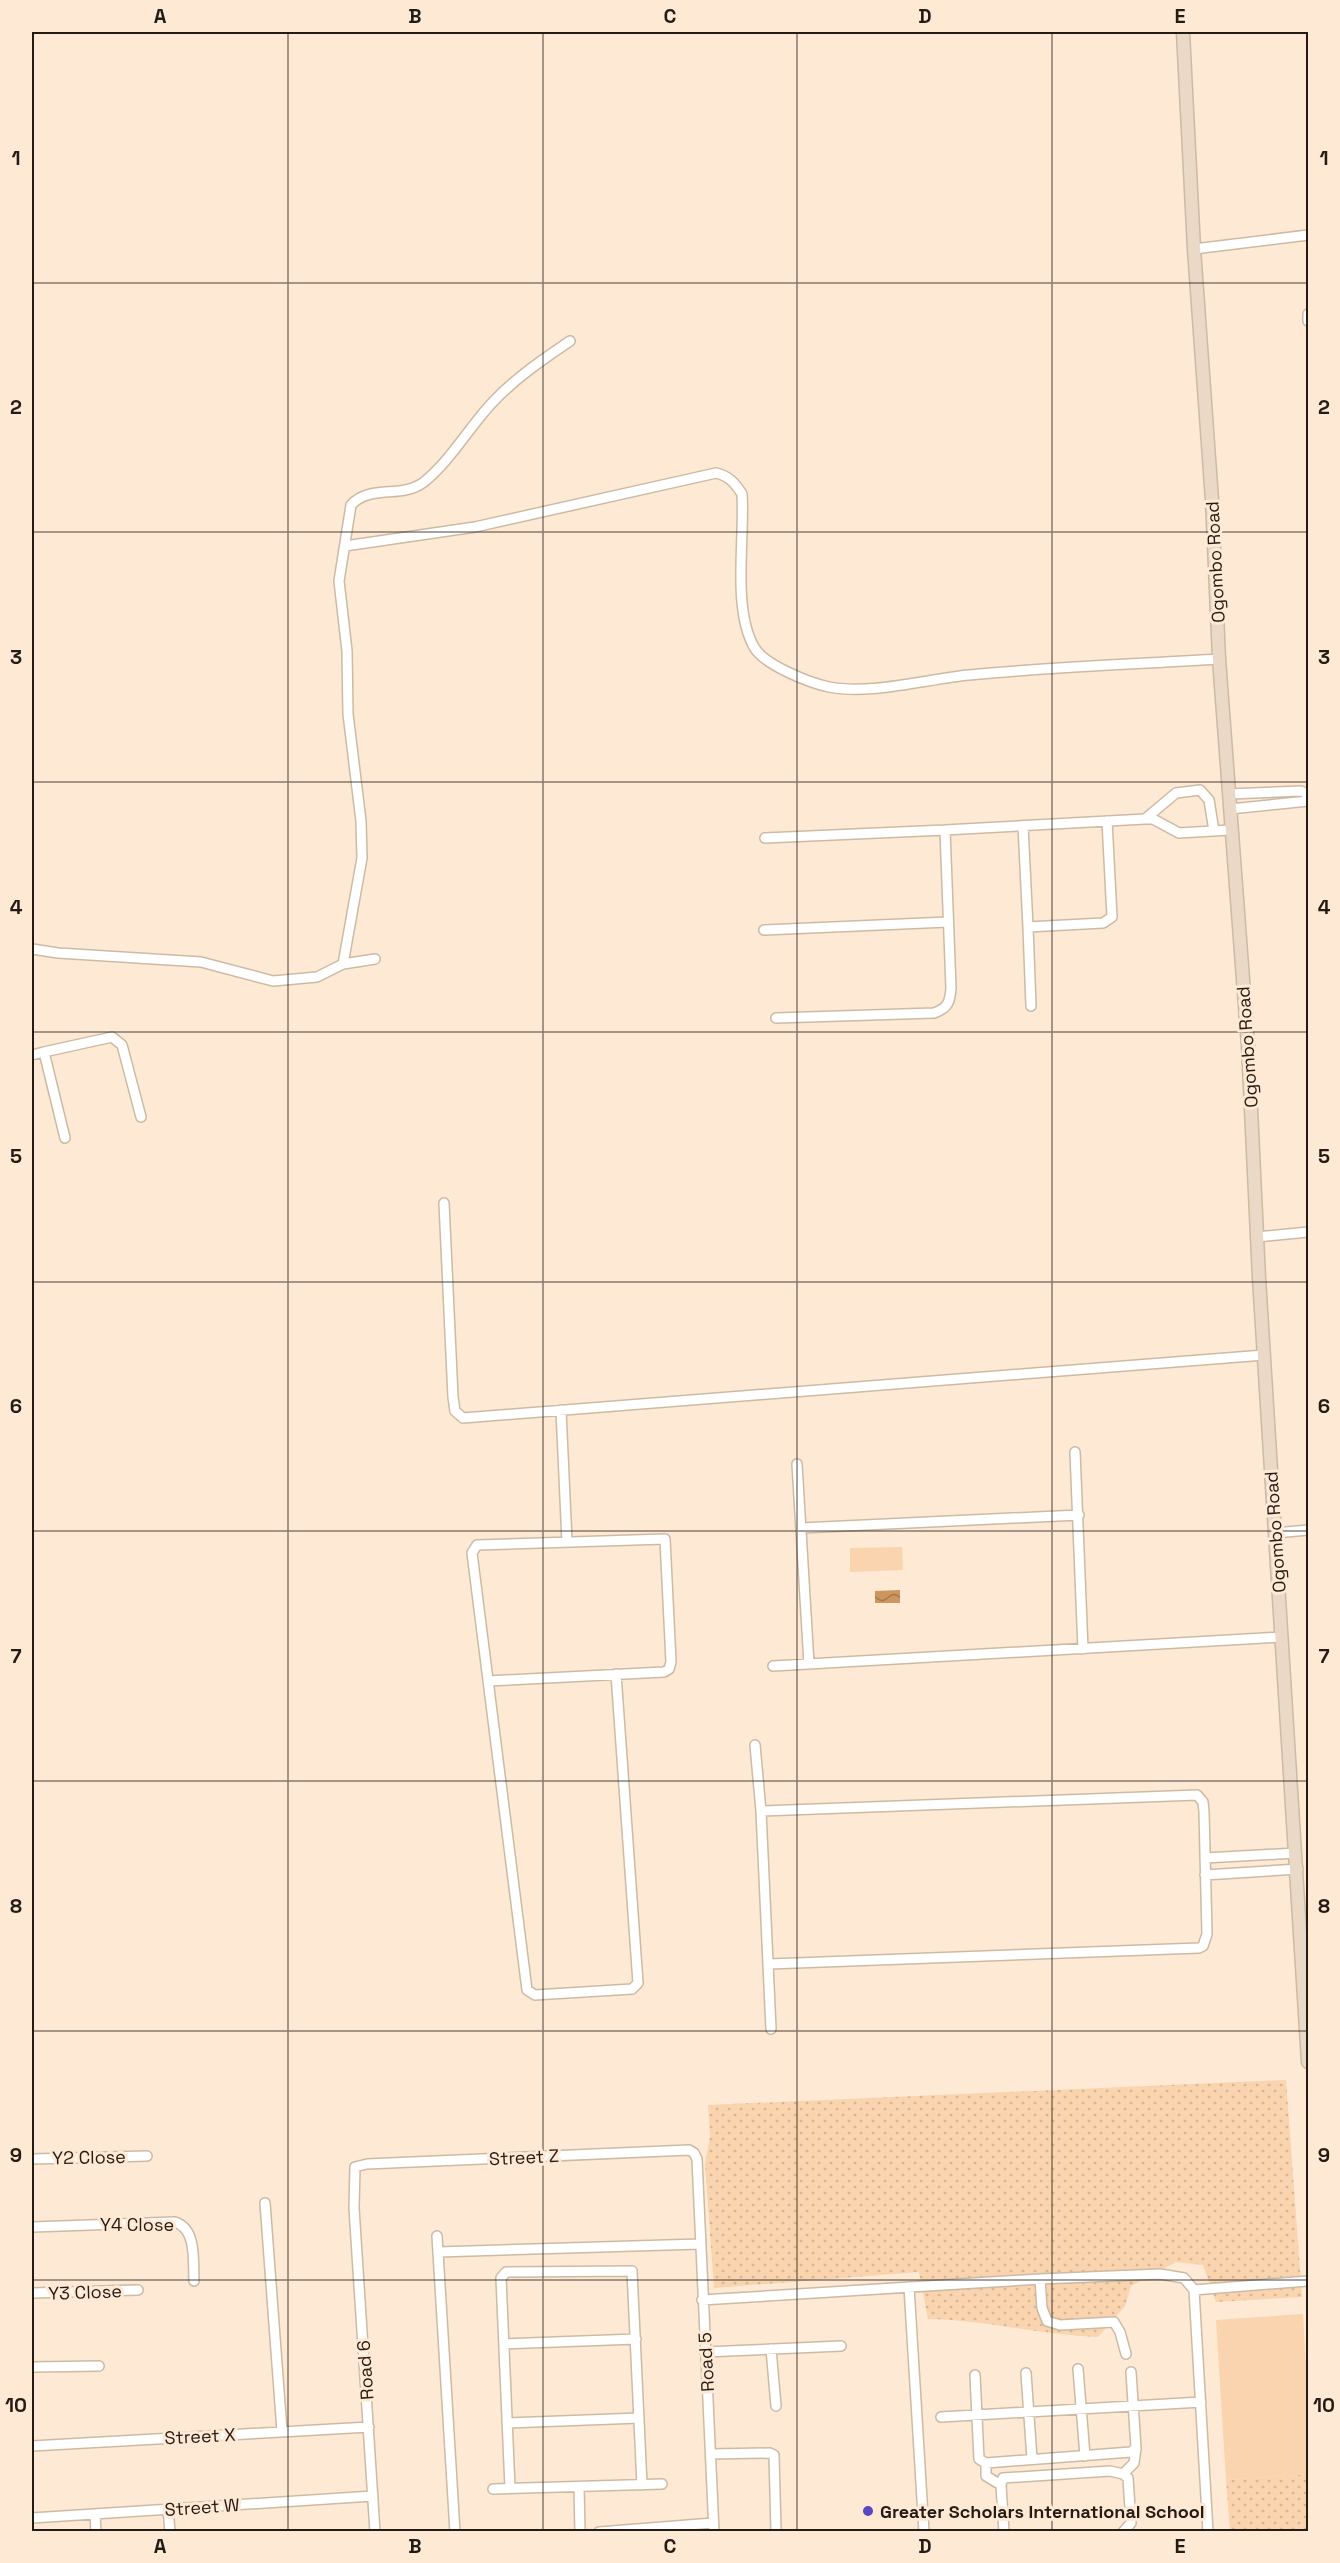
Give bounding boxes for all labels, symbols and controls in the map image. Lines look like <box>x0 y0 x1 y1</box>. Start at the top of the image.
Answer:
text: A <box>154 3 167 29</box>
text: B <box>408 3 422 29</box>
text: C <box>664 3 677 29</box>
text: D <box>918 3 932 29</box>
text: E <box>1174 3 1186 29</box>
text: 1 <box>11 145 21 171</box>
text: 1 <box>1319 145 1329 171</box>
text: 2 <box>10 394 22 420</box>
text: 2 <box>1318 394 1330 420</box>
street label: Ogombo Road <box>1200 501 1230 623</box>
text: 3 <box>10 644 22 670</box>
text: 3 <box>1318 644 1330 670</box>
text: 4 <box>10 894 23 920</box>
text: 4 <box>1318 894 1331 920</box>
street label: Ogombo Road <box>1231 985 1263 1109</box>
text: 5 <box>10 1143 22 1169</box>
text: 5 <box>1318 1143 1330 1169</box>
text: 6 <box>10 1393 22 1419</box>
text: 6 <box>1318 1393 1330 1419</box>
street label: Ogombo Road <box>1259 1470 1291 1594</box>
text: 7 <box>10 1643 22 1669</box>
text: 7 <box>1318 1643 1330 1669</box>
text: 8 <box>10 1893 22 1919</box>
text: 8 <box>1318 1893 1330 1919</box>
text: 9 <box>10 2142 22 2168</box>
text: 9 <box>1318 2142 1330 2168</box>
street label: Street Z <box>488 2144 560 2170</box>
street label: Y2 Close <box>52 2145 126 2169</box>
street label: Y4 Close <box>100 2213 174 2236</box>
street label: Y3 Close <box>48 2279 122 2305</box>
street label: Road 5 <box>693 2332 719 2392</box>
street label: Road 6 <box>351 2339 379 2401</box>
text: 10 <box>5 2392 27 2418</box>
text: 10 <box>1313 2392 1335 2418</box>
street label: Street X <box>164 2423 236 2449</box>
street label: Street W <box>164 2493 241 2521</box>
place label: Greater Scholars International School <box>880 2500 1205 2523</box>
marker: Greater Scholars International School <box>861 2504 875 2518</box>
text: A <box>154 2533 167 2559</box>
text: B <box>408 2533 422 2559</box>
text: C <box>664 2533 677 2559</box>
text: D <box>918 2533 932 2559</box>
text: E <box>1174 2533 1186 2559</box>

